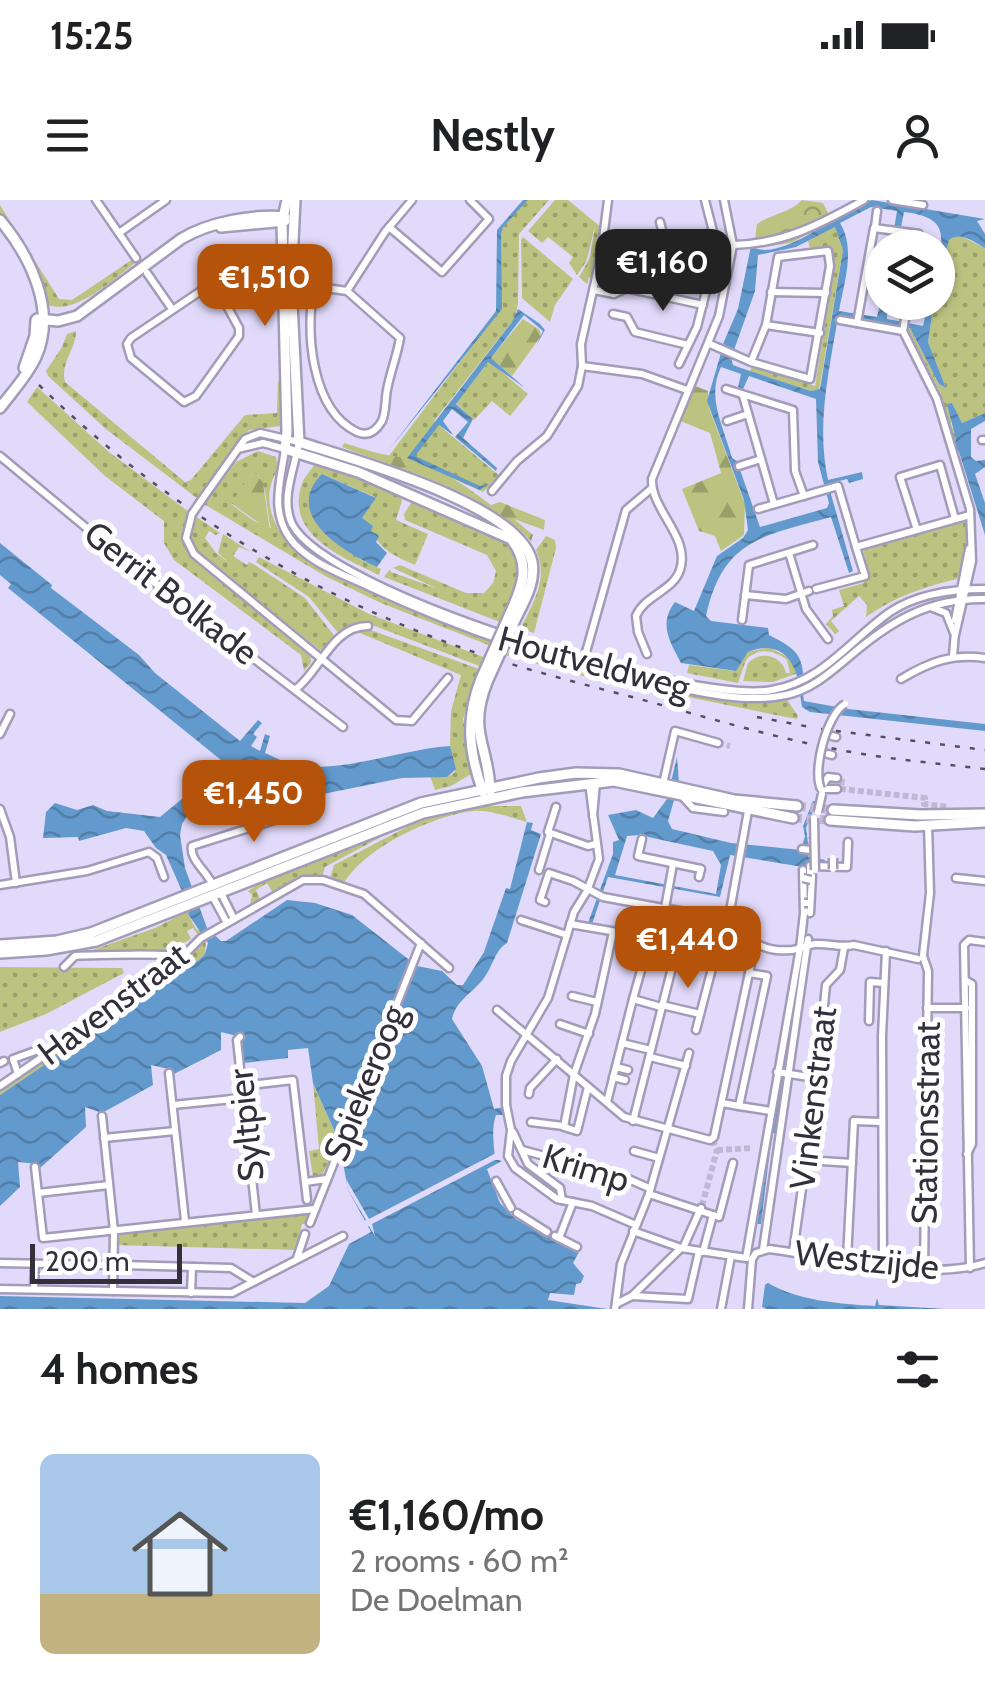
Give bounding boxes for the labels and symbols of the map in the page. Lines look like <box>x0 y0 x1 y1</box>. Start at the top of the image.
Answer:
pin: €1,160 <box>582 229 744 314</box>
pin: €1,510 <box>184 244 346 329</box>
street label: Gerrit Bolkade <box>76 511 267 674</box>
street label: Houtveldweg <box>494 616 695 709</box>
pin: €1,450 <box>173 760 335 845</box>
pin: €1,440 <box>607 906 769 991</box>
street label: Havenstraat <box>29 933 197 1074</box>
street label: Spiekeroog <box>314 998 415 1167</box>
street label: Vinkenstraat <box>780 1004 845 1192</box>
street label: Stationsstraat <box>902 1021 949 1225</box>
street label: Syltpier <box>218 1066 273 1184</box>
street label: Krimp <box>538 1134 635 1201</box>
street label: Westzijde <box>793 1231 941 1288</box>
scale bar <box>30 1239 182 1284</box>

